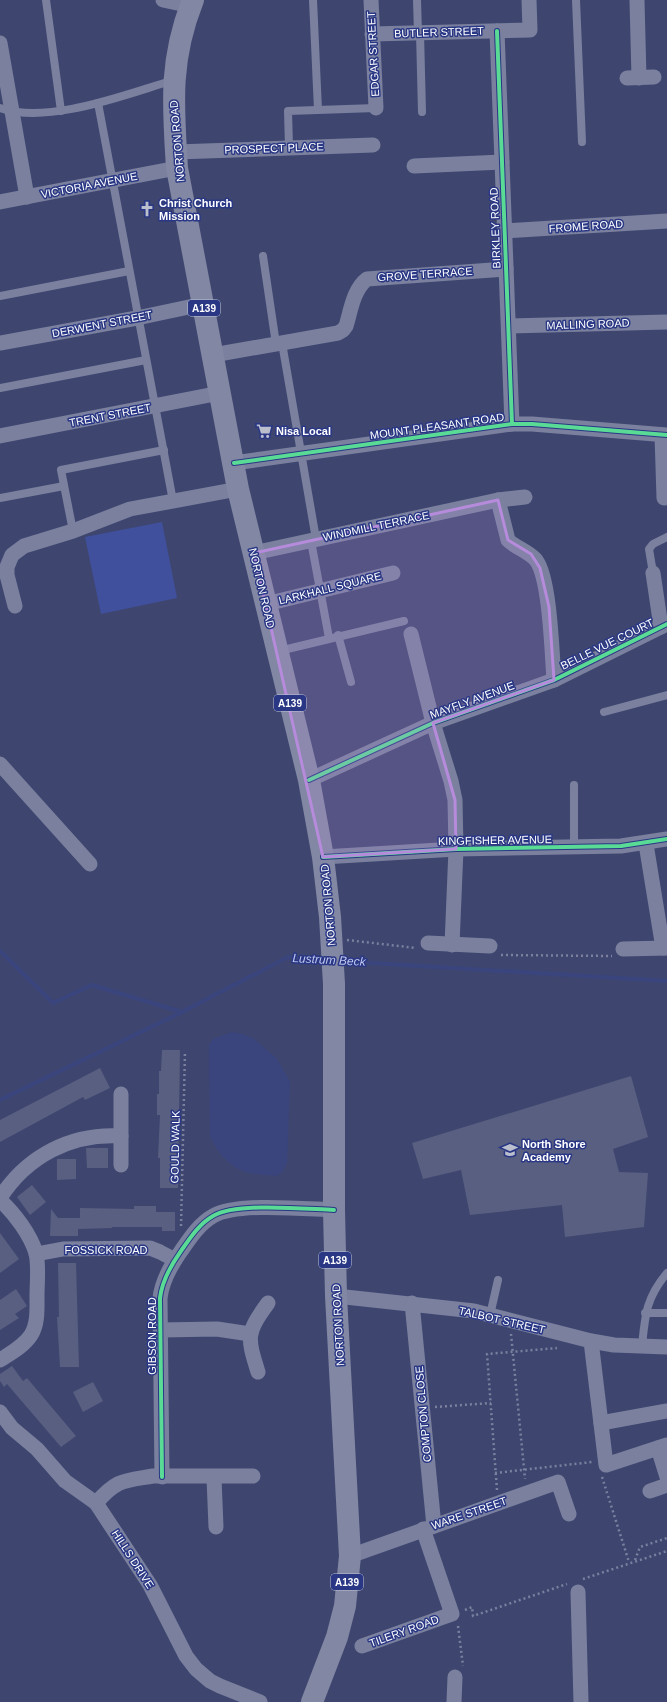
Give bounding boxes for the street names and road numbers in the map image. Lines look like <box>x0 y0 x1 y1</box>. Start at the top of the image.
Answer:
street label: EDGAR STREET <box>365 11 381 97</box>
street label: BUTLER STREET <box>394 24 484 40</box>
street label: NORTON ROAD <box>167 100 187 182</box>
street label: PROSPECT PLACE <box>224 140 324 156</box>
street label: VICTORIA AVENUE <box>40 170 138 200</box>
street label: BIRKLEY ROAD <box>488 187 502 269</box>
street label: FROME ROAD <box>548 217 624 235</box>
street label: GROVE TERRACE <box>377 265 473 283</box>
road number: A139 <box>188 300 220 316</box>
street label: DERWENT STREET <box>51 308 153 340</box>
street label: MALLING ROAD <box>546 317 630 331</box>
street label: TRENT STREET <box>68 401 152 429</box>
street label: MOUNT PLEASANT ROAD <box>369 411 505 441</box>
street label: WINDMILL TERRACE <box>322 509 430 543</box>
street label: NORTON ROAD <box>247 547 277 629</box>
street label: LARKHALL SQUARE <box>277 569 383 607</box>
street label: BELLE VUE COURT <box>559 616 656 672</box>
street label: MAYFLY AVENUE <box>428 679 516 721</box>
road number: A139 <box>274 695 306 711</box>
street label: KINGFISHER AVENUE <box>438 833 552 847</box>
street label: NORTON ROAD <box>318 864 338 946</box>
street label: GOULD WALK <box>168 1110 182 1184</box>
street label: FOSSICK ROAD <box>64 1244 148 1256</box>
road number: A139 <box>319 1252 351 1268</box>
street label: NORTON ROAD <box>330 1284 346 1366</box>
street label: GIBSON ROAD <box>146 1297 158 1375</box>
street label: TALBOT STREET <box>458 1304 547 1336</box>
street label: COMPTON CLOSE <box>413 1365 433 1463</box>
street label: WARE STREET <box>430 1494 509 1532</box>
street label: HILLS DRIVE <box>110 1528 156 1590</box>
road number: A139 <box>331 1574 363 1590</box>
street label: TILERY ROAD <box>368 1613 440 1649</box>

